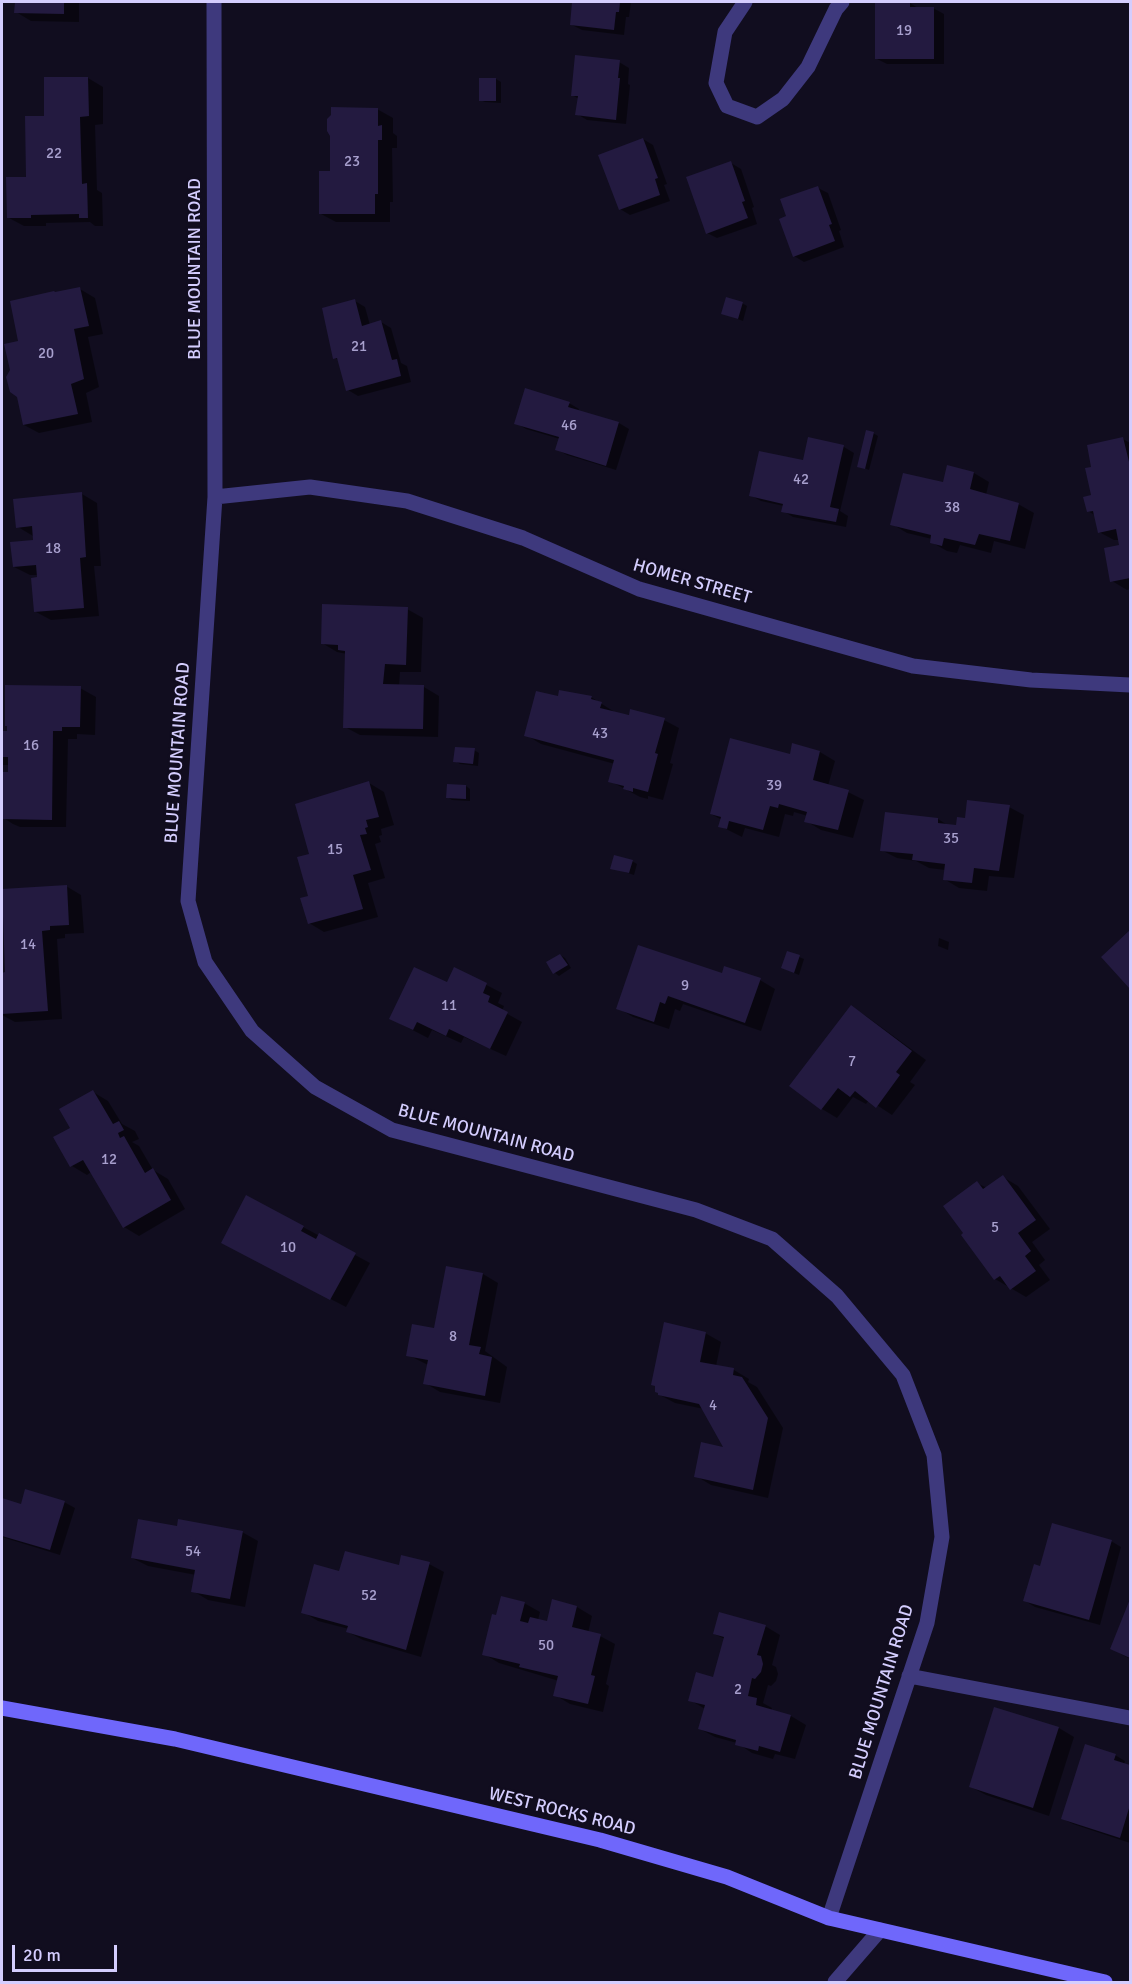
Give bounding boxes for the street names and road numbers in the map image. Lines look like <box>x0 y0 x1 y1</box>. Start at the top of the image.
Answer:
street label: BLUE MOUNTAIN ROAD <box>184 178 206 360</box>
street label: HOMER STREET <box>630 555 754 609</box>
street label: BLUE MOUNTAIN ROAD <box>161 662 195 844</box>
street label: BLUE MOUNTAIN ROAD <box>395 1100 577 1168</box>
street label: BLUE MOUNTAIN ROAD <box>845 1602 919 1782</box>
street label: WEST ROCKS ROAD <box>486 1783 638 1841</box>

